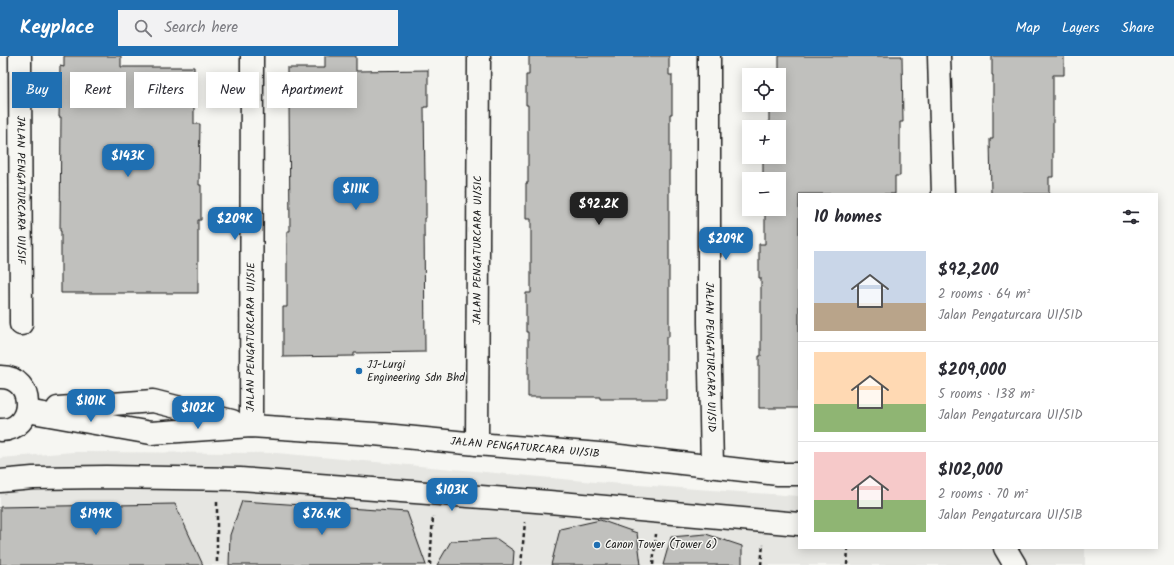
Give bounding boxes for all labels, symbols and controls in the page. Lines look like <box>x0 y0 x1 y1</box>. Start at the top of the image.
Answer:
search box <box>118 10 398 46</box>
text: Keyplace <box>20 13 94 43</box>
text: Search here <box>164 16 238 40</box>
icon: search <box>132 17 154 39</box>
text: Map <box>1016 17 1040 39</box>
text: Layers <box>1062 17 1100 39</box>
text: Share <box>1122 17 1154 39</box>
map controls <box>742 68 786 216</box>
button: locate <box>742 68 786 112</box>
chip: Buy <box>12 72 62 108</box>
chip: Rent <box>70 72 126 108</box>
chip: Filters <box>134 72 198 108</box>
chip: New <box>206 72 259 108</box>
chip: Apartment <box>267 72 357 108</box>
street label: JALAN PENGATURCARA U1/51F <box>11 116 30 266</box>
button: + <box>742 120 786 164</box>
pin: $143K <box>100 144 156 178</box>
text: $143K <box>111 146 145 167</box>
button: − <box>742 172 786 216</box>
street label: JALAN PENGATURCARA U1/51C <box>469 175 487 325</box>
pin: $111K <box>328 177 384 211</box>
text: $111K <box>342 179 370 200</box>
pin: $92.2K <box>566 192 632 226</box>
text: $92.2K <box>579 194 619 215</box>
text: 10 homes <box>814 204 882 231</box>
icon: filters <box>1120 206 1142 228</box>
pin: $209K <box>207 207 263 241</box>
text: $209K <box>217 209 253 230</box>
pin: $209K <box>698 227 754 261</box>
text: $209K <box>708 229 744 250</box>
text: $92,200 <box>938 257 998 284</box>
street label: JALAN PENGATURCARA U1/51E <box>242 262 260 412</box>
icon: home <box>846 267 894 315</box>
street label: JALAN PENGATURCARA U1/51D <box>700 282 720 432</box>
text: 2 rooms · 64 m² <box>938 284 1030 305</box>
text: Jalan Pengaturcara U1/51D <box>938 305 1083 326</box>
place label: JJ-Lurgi Engineering Sdn Bhd <box>367 356 465 387</box>
text: $209,000 <box>938 357 1006 384</box>
marker: JJ-Lurgi Engineering Sdn Bhd <box>354 366 364 376</box>
icon: home <box>846 368 894 416</box>
text: 5 rooms · 138 m² <box>938 384 1035 405</box>
pin: $101K <box>63 389 119 423</box>
text: $101K <box>76 391 106 412</box>
pin: $102K <box>170 396 226 430</box>
text: $102K <box>181 398 215 419</box>
text: Jalan Pengaturcara U1/51D <box>938 405 1083 426</box>
street label: JALAN PENGATURCARA U1/51B <box>449 432 600 463</box>
text: $102,000 <box>938 457 1002 484</box>
icon: home <box>846 468 894 516</box>
pin: $103K <box>424 478 480 512</box>
text: $103K <box>435 480 469 501</box>
text: 2 rooms · 70 m² <box>938 484 1028 505</box>
pin: $199K <box>68 502 124 536</box>
pin: $76.4K <box>289 502 355 536</box>
text: $199K <box>80 504 112 525</box>
text: $76.4K <box>303 504 341 525</box>
text: Jalan Pengaturcara U1/51B <box>938 505 1083 526</box>
place label: Canon Tower (Tower 6) <box>605 536 717 554</box>
marker: Canon Tower (Tower 6) <box>592 540 602 550</box>

